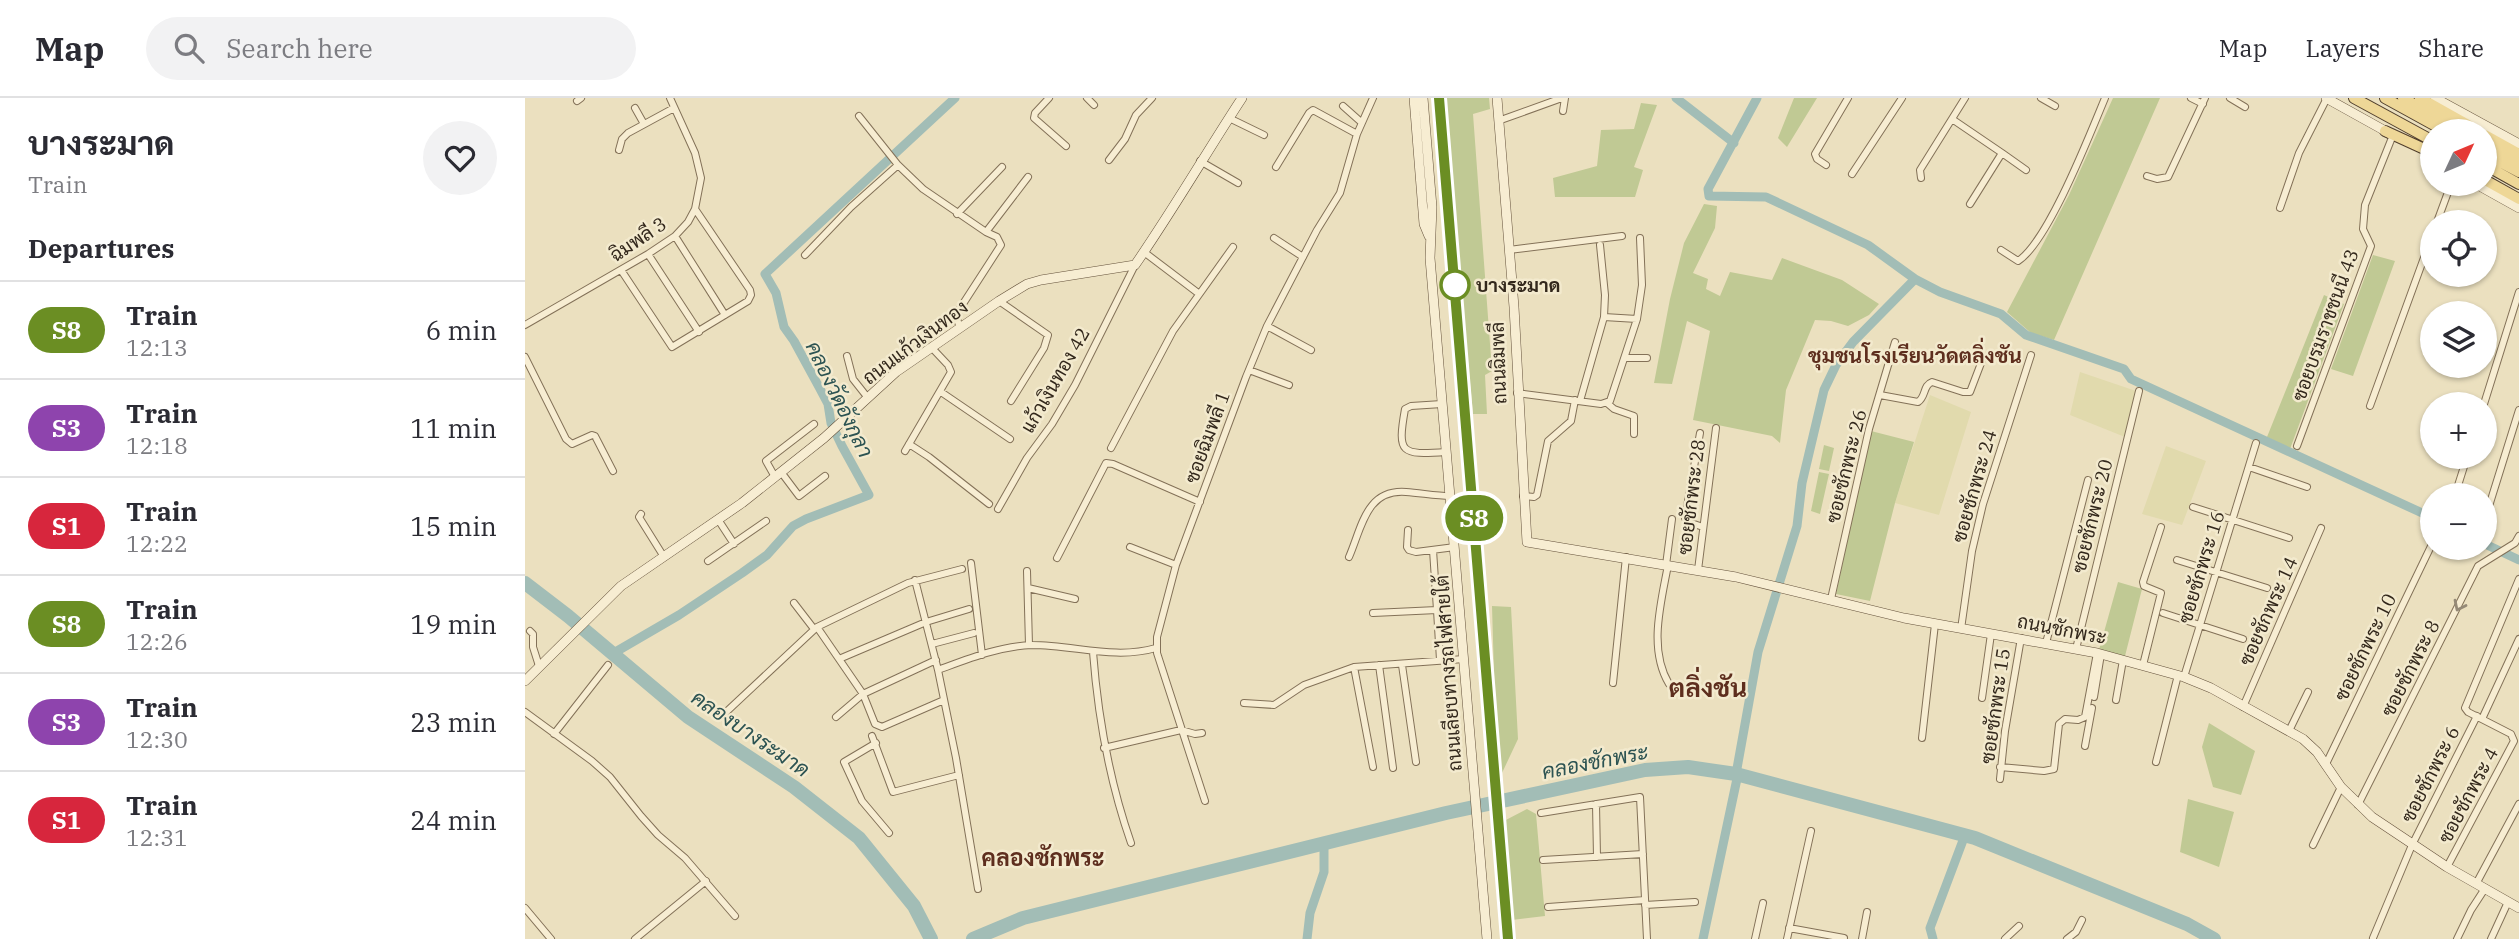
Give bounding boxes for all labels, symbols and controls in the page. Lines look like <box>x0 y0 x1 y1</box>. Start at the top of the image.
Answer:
search box <box>146 17 636 80</box>
text: Map <box>35 27 104 70</box>
icon: search <box>170 29 208 67</box>
text: Search here <box>226 31 373 65</box>
text: Map <box>2219 32 2267 64</box>
text: Layers <box>2305 32 2380 64</box>
text: Share <box>2418 32 2484 64</box>
north arrow <box>2420 119 2497 196</box>
map controls <box>2420 119 2497 560</box>
text: บางระมาด <box>28 121 175 164</box>
button: heart <box>423 121 497 195</box>
text: Train <box>28 169 87 199</box>
button: locate <box>2420 210 2497 287</box>
street label: ฉิมพลี 3 <box>605 211 671 267</box>
text: Departures <box>28 231 174 265</box>
street label: ซอยบรมราชชนนี 43 <box>2286 246 2364 404</box>
marker: บางระมาด <box>1440 270 1470 300</box>
place label: บางระมาด <box>1476 273 1560 297</box>
street label: ถนนแก้วเงินทอง <box>858 295 972 389</box>
text: Train <box>126 298 198 332</box>
button: layers <box>2420 301 2497 378</box>
text: 6 min <box>426 313 497 347</box>
text: S8 <box>52 314 81 346</box>
street label: ถนนฉิมพลี <box>1485 321 1511 405</box>
street label: แก้วเงินทอง 42 <box>1015 323 1095 437</box>
text: 12:13 <box>126 332 188 362</box>
water label: คลองวัดอังกุลา <box>799 336 880 462</box>
district label: ชุมชนโรงเรียนวัดตลิ่งชัน <box>1808 337 2022 371</box>
street label: ซอยฉิมพลี 1 <box>1179 387 1235 487</box>
button: + <box>2420 392 2497 469</box>
text: Train <box>126 396 198 430</box>
street label: ซอยชักพระ 26 <box>1820 407 1872 525</box>
text: 11 min <box>410 411 497 445</box>
text: S3 <box>52 412 81 444</box>
street label: ซอยชักพระ 24 <box>1946 427 2002 545</box>
text: 12:18 <box>126 430 188 460</box>
street label: ซอยชักพระ 28 <box>1672 438 1710 556</box>
street label: ซอยชักพระ 20 <box>2066 457 2118 575</box>
button: − <box>2420 483 2497 560</box>
text: Train <box>126 494 198 528</box>
line badge: S8 <box>1443 495 1506 541</box>
text: S8 <box>1459 502 1489 534</box>
street label: ซอยชักพระ 16 <box>2173 508 2229 626</box>
text: 15 min <box>410 509 497 543</box>
text: S1 <box>52 510 81 542</box>
text: 12:22 <box>126 528 188 558</box>
street label: ซอยชักพระ 14 <box>2233 553 2303 669</box>
street label: ถนนเลียบทางรถไฟสายใต้ <box>1429 573 1467 772</box>
street label: ซอยชักพระ 10 <box>2329 589 2401 705</box>
text: Train <box>126 592 198 626</box>
one-way arrow <box>2453 599 2467 611</box>
text: 19 min <box>410 607 497 641</box>
text: S8 <box>52 608 81 640</box>
street label: ถนนชักพระ <box>2015 609 2109 649</box>
street label: ซอยชักพระ 8 <box>2375 616 2445 720</box>
text: 12:26 <box>126 626 188 656</box>
street label: ซอยชักพระ 15 <box>1975 647 2015 765</box>
district label: ตลิ่งชัน <box>1669 666 1747 704</box>
water label: คลองบางระมาด <box>686 683 816 783</box>
text: Train <box>126 690 198 724</box>
text: 23 min <box>410 705 497 739</box>
text: S3 <box>52 706 81 738</box>
street label: ซอยชักพระ 6 <box>2395 722 2465 826</box>
text: 12:30 <box>126 724 188 754</box>
water label: คลองชักพระ <box>1539 737 1651 785</box>
street label: ซอยชักพระ 4 <box>2433 743 2503 847</box>
text: Train <box>126 788 198 822</box>
text: 24 min <box>410 803 497 837</box>
text: S1 <box>52 804 81 836</box>
text: 12:31 <box>126 822 188 852</box>
district label: คลองชักพระ <box>982 842 1104 872</box>

